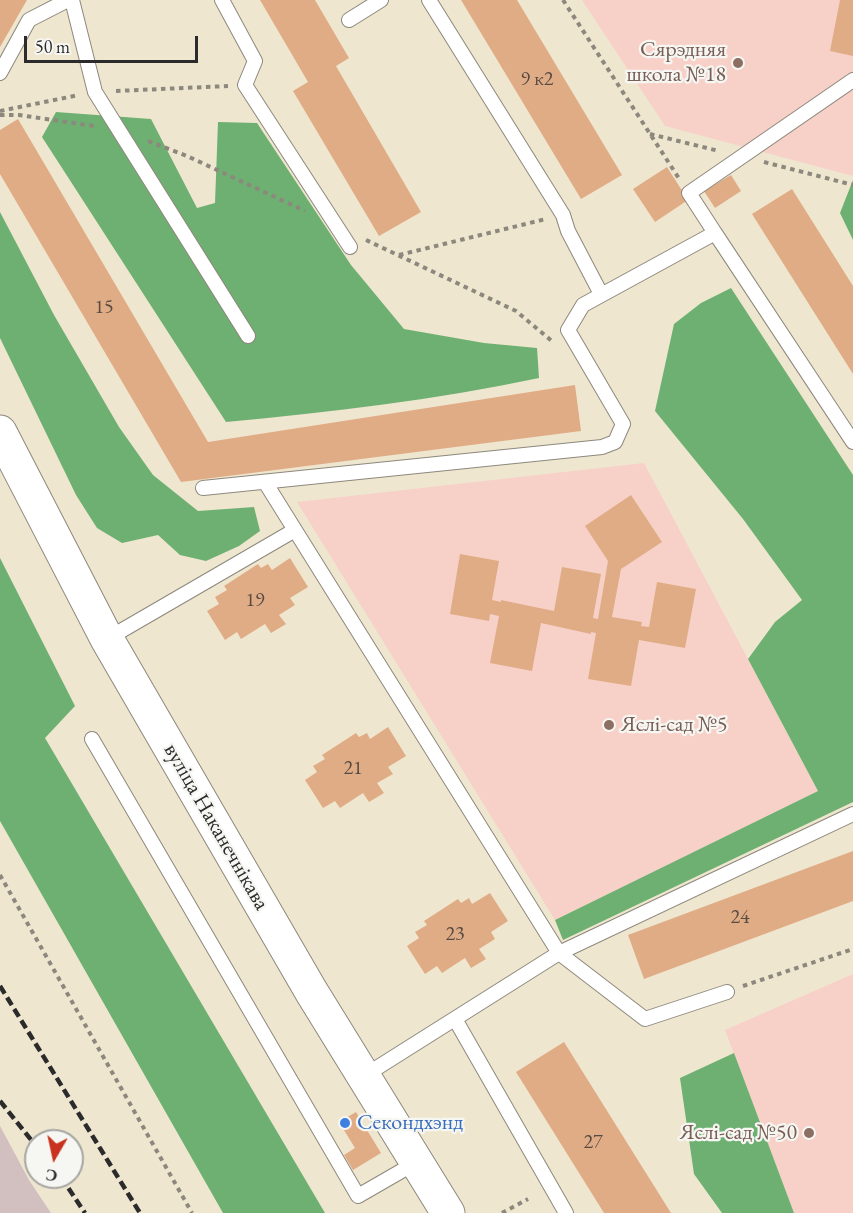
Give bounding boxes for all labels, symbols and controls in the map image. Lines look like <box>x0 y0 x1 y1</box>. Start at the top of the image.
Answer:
scale bar <box>27 24 201 62</box>
text: 50 m <box>35 35 70 58</box>
place label: Сярэдняя школа №18 <box>626 37 726 88</box>
marker: Сярэдняя школа №18 <box>731 56 745 70</box>
house number: 9 к2 <box>521 68 553 92</box>
house number: 15 <box>94 296 114 320</box>
house number: 19 <box>245 589 265 613</box>
place label: Яслі-сад №5 <box>621 712 728 738</box>
marker: Яслі-сад №5 <box>602 718 616 732</box>
street label: вуліца Наканечнікава <box>158 739 274 915</box>
house number: 21 <box>343 757 363 781</box>
house number: 24 <box>730 906 750 930</box>
house number: 23 <box>445 923 465 947</box>
place label: Секондхэнд <box>357 1110 463 1136</box>
marker: Секондхэнд <box>338 1116 352 1130</box>
place label: Яслі-сад №50 <box>680 1120 797 1146</box>
marker: Яслі-сад №50 <box>802 1126 816 1140</box>
north arrow <box>24 1129 84 1189</box>
house number: 27 <box>583 1131 603 1155</box>
text: С <box>44 1164 59 1187</box>

